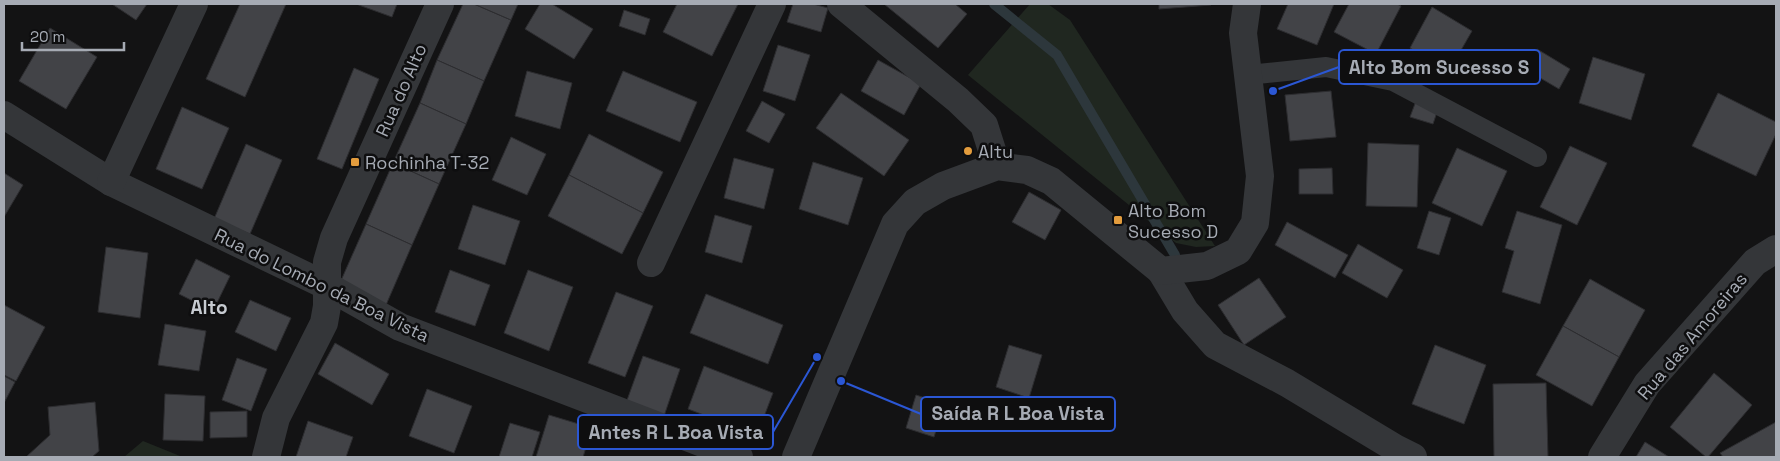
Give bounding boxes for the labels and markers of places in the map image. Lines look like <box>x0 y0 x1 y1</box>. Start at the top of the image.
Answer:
callout: Alto Bom Sucesso S <box>1339 50 1540 84</box>
place label: Altu <box>978 140 1013 163</box>
marker: Altu <box>962 145 974 157</box>
place label: Rochinha T-32 <box>365 151 489 174</box>
marker: Rochinha T-32 <box>349 156 361 168</box>
place label: Alto Bom Sucesso D <box>1128 199 1218 243</box>
marker: Alto Bom Sucesso D <box>1112 214 1124 226</box>
callout: Saída R L Boa Vista <box>921 397 1115 431</box>
callout: Antes R L Boa Vista <box>578 415 773 449</box>

